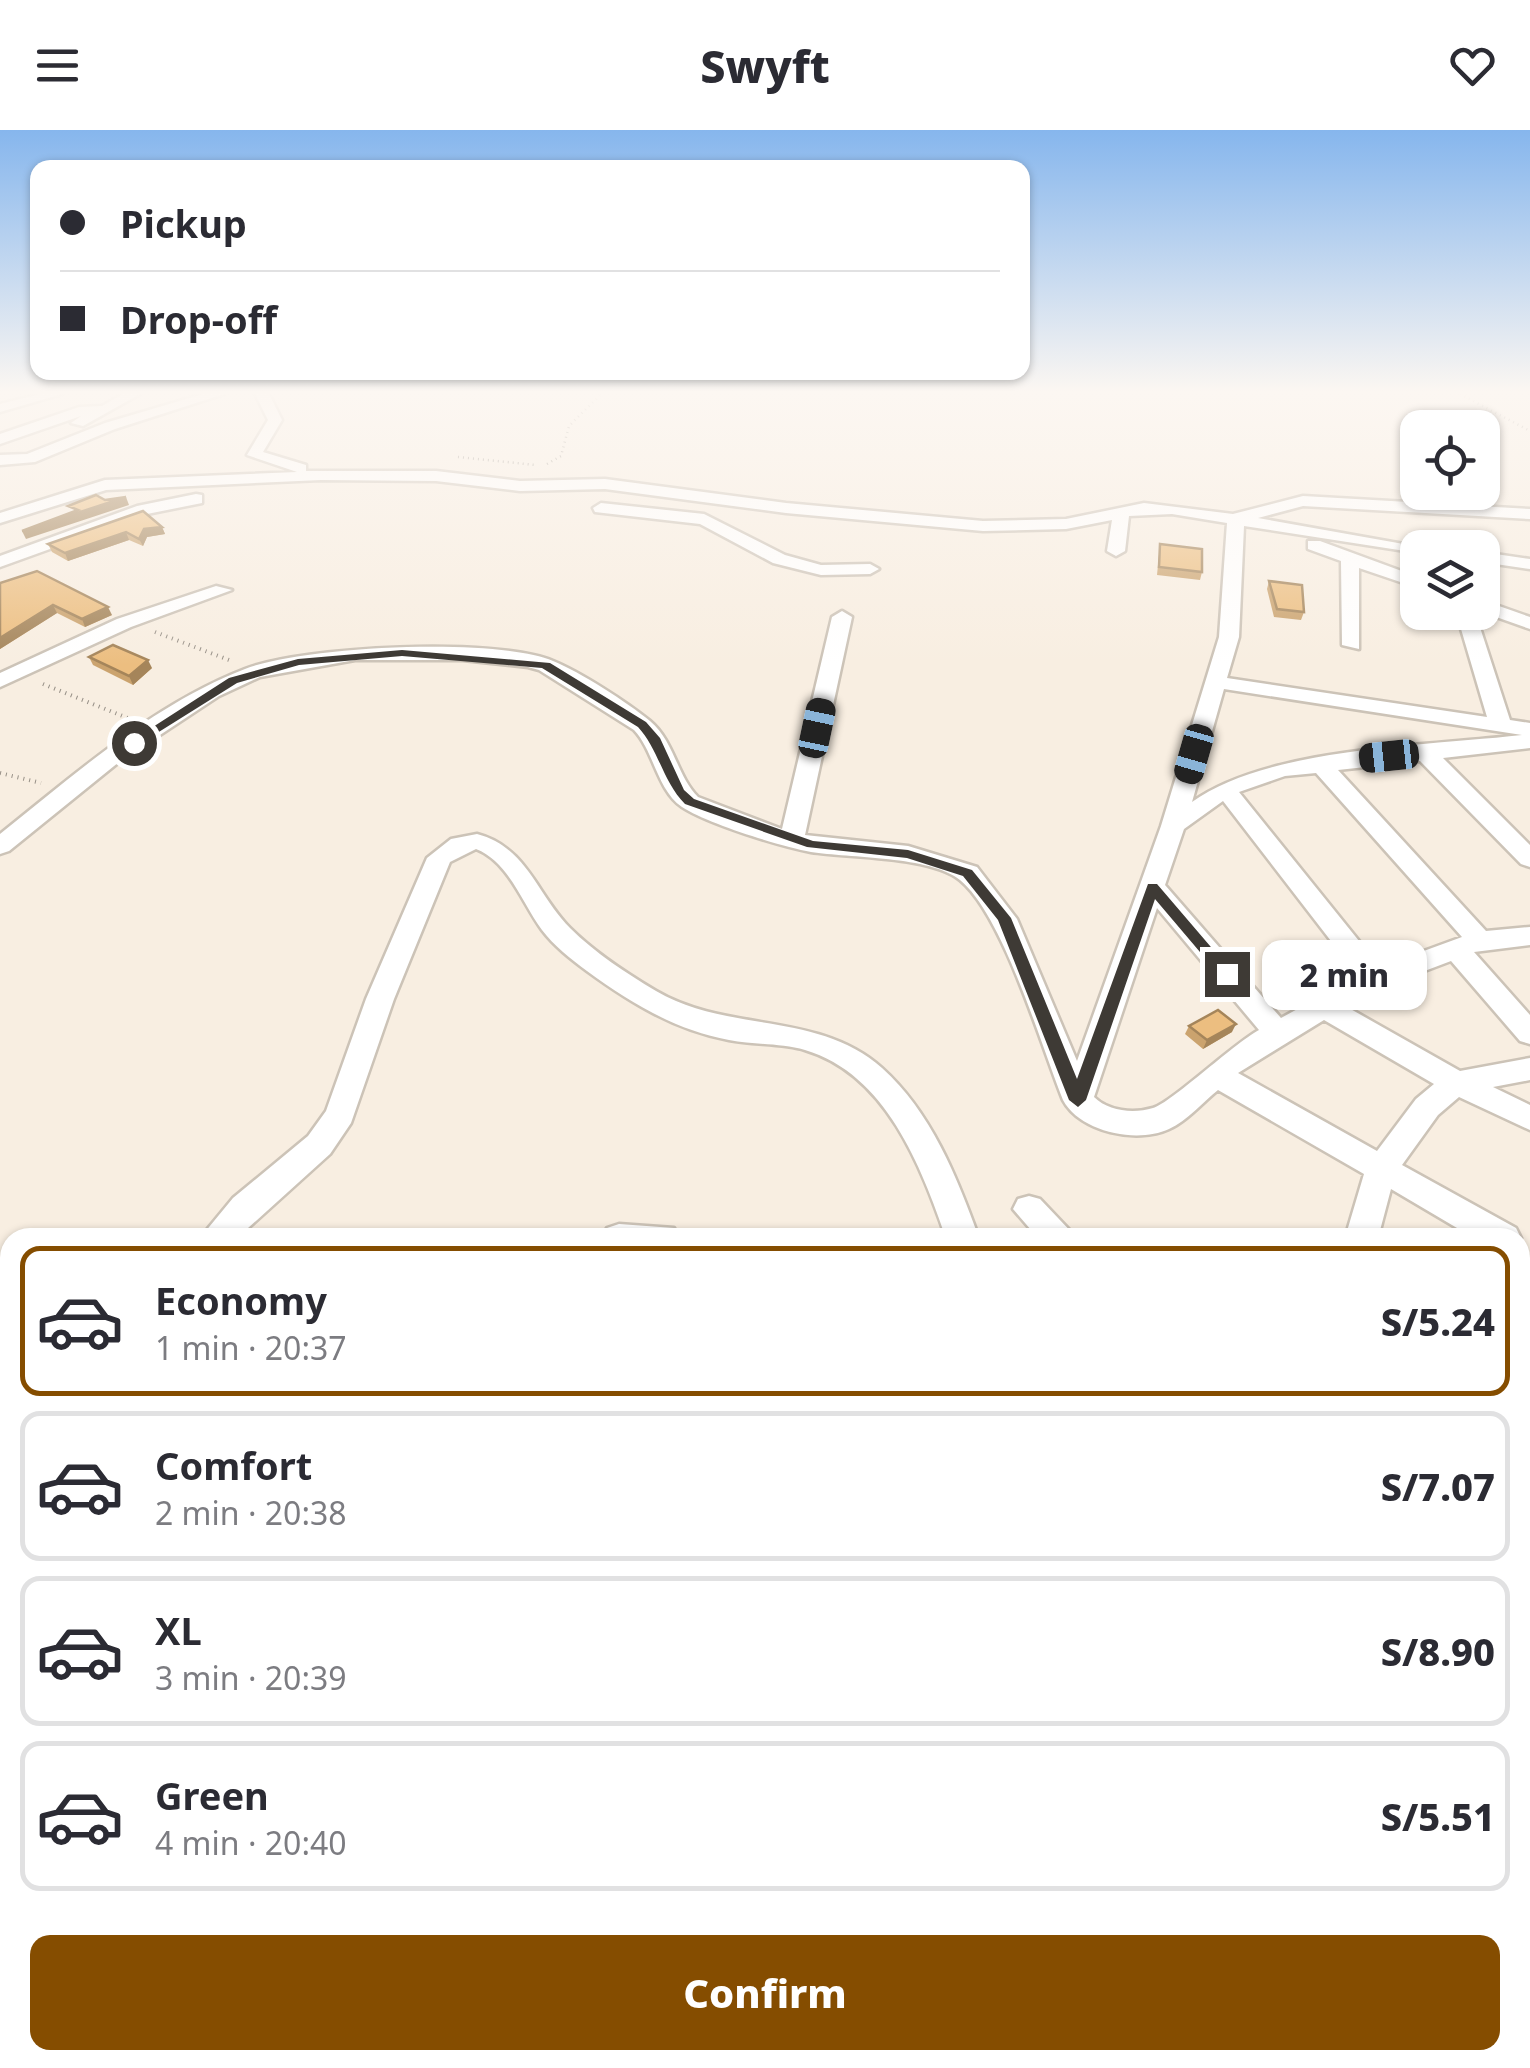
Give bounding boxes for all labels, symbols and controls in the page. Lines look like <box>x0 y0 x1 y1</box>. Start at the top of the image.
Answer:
text: Swyft <box>700 35 830 96</box>
icon: menu <box>30 38 85 93</box>
icon: heart <box>1445 38 1500 93</box>
text: Pickup <box>120 197 247 249</box>
text: Drop-off <box>120 293 277 345</box>
map controls <box>1400 410 1500 630</box>
button: locate <box>1400 410 1500 510</box>
button: layers <box>1400 530 1500 630</box>
car <box>796 696 838 760</box>
route start <box>112 721 157 766</box>
car <box>1171 721 1217 787</box>
car <box>1358 738 1420 774</box>
callout: 2 min <box>1262 939 1427 1009</box>
route end <box>1205 952 1250 997</box>
text: 2 min <box>1300 953 1389 996</box>
text: Economy <box>155 1274 327 1326</box>
icon: car <box>35 1276 125 1366</box>
text: S/5.24 <box>1381 1295 1495 1347</box>
text: 1 min · 20:37 <box>155 1326 347 1369</box>
text: Comfort <box>155 1439 312 1491</box>
icon: car <box>35 1441 125 1531</box>
text: S/7.07 <box>1381 1460 1495 1512</box>
text: 2 min · 20:38 <box>155 1491 347 1534</box>
text: XL <box>155 1604 202 1656</box>
icon: car <box>35 1606 125 1696</box>
text: S/8.90 <box>1381 1625 1495 1677</box>
text: 3 min · 20:39 <box>155 1656 347 1699</box>
text: Green <box>155 1769 269 1821</box>
icon: car <box>35 1771 125 1861</box>
text: S/5.51 <box>1381 1790 1495 1842</box>
text: 4 min · 20:40 <box>155 1821 347 1864</box>
button: Confirm <box>30 1935 1500 2050</box>

